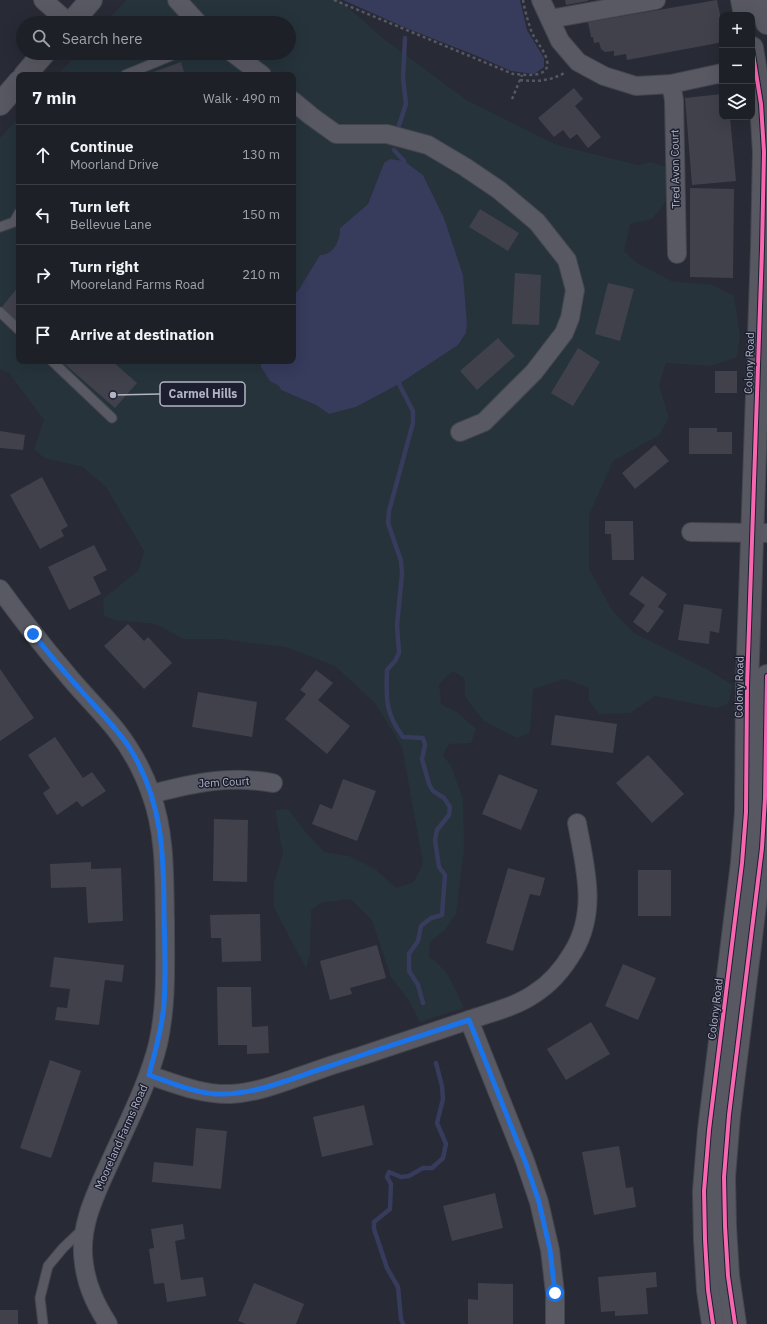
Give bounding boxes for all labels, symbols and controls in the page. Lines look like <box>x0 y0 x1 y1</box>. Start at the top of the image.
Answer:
map controls <box>719 12 755 120</box>
button: + <box>719 12 755 48</box>
search box <box>16 16 296 60</box>
icon: search <box>30 27 52 49</box>
text: Search here <box>62 29 142 48</box>
button: − <box>719 48 755 84</box>
button: layers <box>719 84 755 120</box>
text: 7 min <box>32 87 76 109</box>
text: Walk · 490 m <box>203 90 280 107</box>
street label: Tred Avon Court <box>667 129 683 209</box>
text: Continue <box>70 137 134 156</box>
icon: ahead <box>32 144 54 166</box>
text: 130 m <box>242 146 280 163</box>
text: Moorland Drive <box>70 156 159 173</box>
text: Turn left <box>70 197 130 216</box>
icon: left <box>32 204 54 226</box>
text: 150 m <box>242 206 280 223</box>
text: Bellevue Lane <box>70 216 152 233</box>
text: Turn right <box>70 257 139 276</box>
icon: right <box>32 264 54 286</box>
text: 210 m <box>242 266 280 283</box>
text: Mooreland Farms Road <box>70 276 205 293</box>
icon: arrive <box>32 324 54 346</box>
text: Arrive at destination <box>70 325 214 344</box>
street label: Colony Road <box>741 332 757 394</box>
callout: Carmel Hills <box>160 382 245 406</box>
text: Carmel Hills <box>169 386 237 401</box>
route end <box>24 625 42 643</box>
street label: Colony Road <box>731 656 747 718</box>
street label: Jem Court <box>198 774 250 790</box>
street label: Colony Road <box>704 978 726 1040</box>
street label: Mooreland Farms Road <box>91 1082 151 1192</box>
route start <box>546 1284 564 1302</box>

